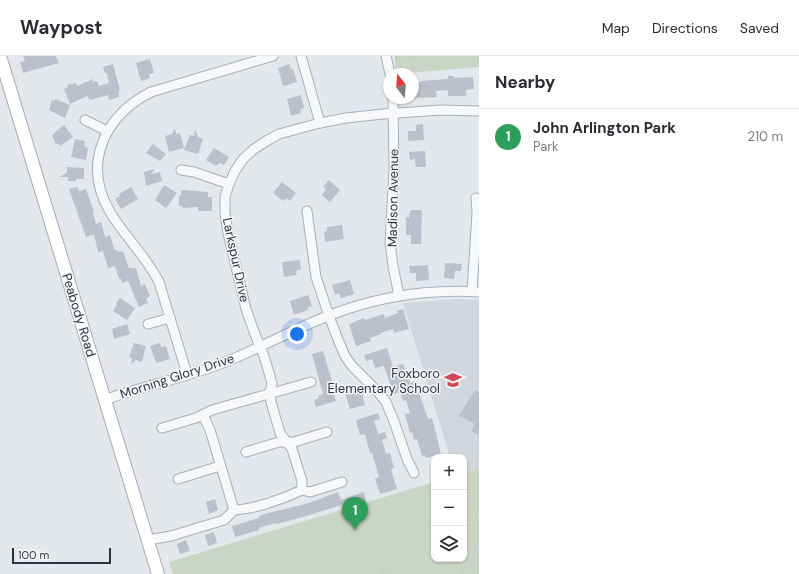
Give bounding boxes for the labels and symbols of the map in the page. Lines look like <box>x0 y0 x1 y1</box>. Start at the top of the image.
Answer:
north arrow <box>383 68 419 104</box>
street label: Madison Avenue <box>384 149 402 247</box>
street label: Larkspur Drive <box>219 216 253 304</box>
street label: Peabody Road <box>58 271 100 359</box>
your location <box>287 324 307 344</box>
street label: Morning Glory Drive <box>118 350 236 402</box>
place label: Foxboro Elementary School <box>328 365 440 397</box>
school or university icon: Foxboro Elementary School <box>443 370 463 390</box>
pin: 1 <box>342 497 368 530</box>
scale bar <box>12 546 111 565</box>

